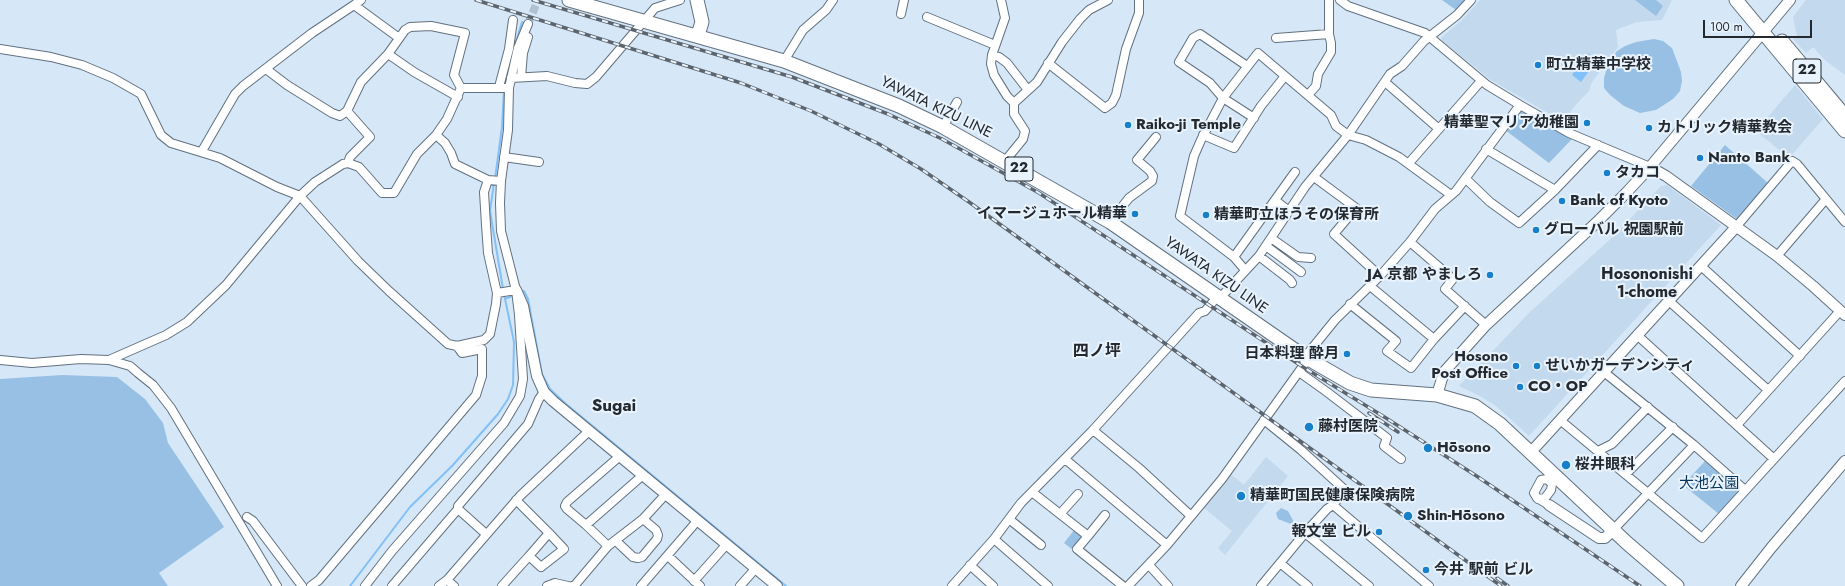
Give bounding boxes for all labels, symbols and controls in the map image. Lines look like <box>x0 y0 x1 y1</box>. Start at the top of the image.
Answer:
scale bar <box>1705 12 1814 38</box>
text: 100 m <box>1710 18 1743 36</box>
place label: 町立精華中学校 <box>1546 56 1651 74</box>
road number: 22 <box>1793 59 1821 83</box>
marker: 町立精華中学校 <box>1533 60 1543 70</box>
street label: YAWATA KIZU LINE <box>877 73 995 143</box>
place label: 精華聖マリア幼稚園 <box>1444 114 1579 132</box>
place label: Raiko-ji Temple <box>1136 116 1241 134</box>
marker: 精華聖マリア幼稚園 <box>1582 118 1592 128</box>
place label: カトリック精華教会 <box>1657 119 1792 137</box>
marker: Raiko-ji Temple <box>1123 120 1133 130</box>
marker: カトリック精華教会 <box>1644 123 1654 133</box>
place label: Nanto Bank <box>1708 149 1790 167</box>
marker: Nanto Bank <box>1695 153 1705 163</box>
road number: 22 <box>1005 157 1033 181</box>
place label: タカコ <box>1615 164 1660 182</box>
marker: タカコ <box>1602 168 1612 178</box>
place label: Bank of Kyoto <box>1570 192 1668 210</box>
marker: Bank of Kyoto <box>1557 196 1567 206</box>
place label: イマージュホール精華 <box>977 205 1127 223</box>
place label: 精華町立ほうその保育所 <box>1214 206 1379 224</box>
marker: イマージュホール精華 <box>1130 209 1140 219</box>
marker: 精華町立ほうその保育所 <box>1201 210 1211 220</box>
place label: グローバル 祝園駅前 <box>1544 221 1683 239</box>
marker: グローバル 祝園駅前 <box>1531 225 1541 235</box>
street label: YAWATA KIZU LINE <box>1161 234 1271 318</box>
district label: Hosononishi 1-chome <box>1601 265 1693 303</box>
place label: JA 京都 やましろ <box>1367 266 1482 284</box>
marker: JA 京都 やましろ <box>1485 270 1495 280</box>
district label: 四ノ坪 <box>1073 342 1121 362</box>
place label: 日本料理 酔月 <box>1245 345 1339 363</box>
place label: Hosono Post Office <box>1431 348 1508 383</box>
marker: 日本料理 酔月 <box>1342 349 1352 359</box>
place label: せいかガーデンシティ <box>1545 357 1695 375</box>
marker: Hosono Post Office <box>1511 361 1521 371</box>
marker: せいかガーデンシティ <box>1532 361 1542 371</box>
place label: CO・OP <box>1528 378 1587 396</box>
marker: CO・OP <box>1515 382 1525 392</box>
district label: Sugai <box>592 397 636 417</box>
place label: 藤村医院 <box>1318 418 1378 436</box>
marker: 藤村医院 <box>1303 421 1315 433</box>
place label: Hōsono <box>1437 439 1491 457</box>
marker: Hōsono <box>1422 442 1434 454</box>
place label: 桜井眼科 <box>1575 456 1635 474</box>
marker: 桜井眼科 <box>1560 459 1572 471</box>
park label: 大池公園 <box>1679 475 1739 493</box>
place label: 精華町国民健康保険病院 <box>1250 487 1415 505</box>
marker: 精華町国民健康保険病院 <box>1235 490 1247 502</box>
place label: Shin-Hōsono <box>1417 507 1505 525</box>
marker: Shin-Hōsono <box>1402 510 1414 522</box>
place label: 報文堂 ビル <box>1292 523 1371 541</box>
marker: 報文堂 ビル <box>1374 527 1384 537</box>
place label: 今井 駅前 ビル <box>1434 561 1533 579</box>
marker: 今井 駅前 ビル <box>1421 565 1431 575</box>

